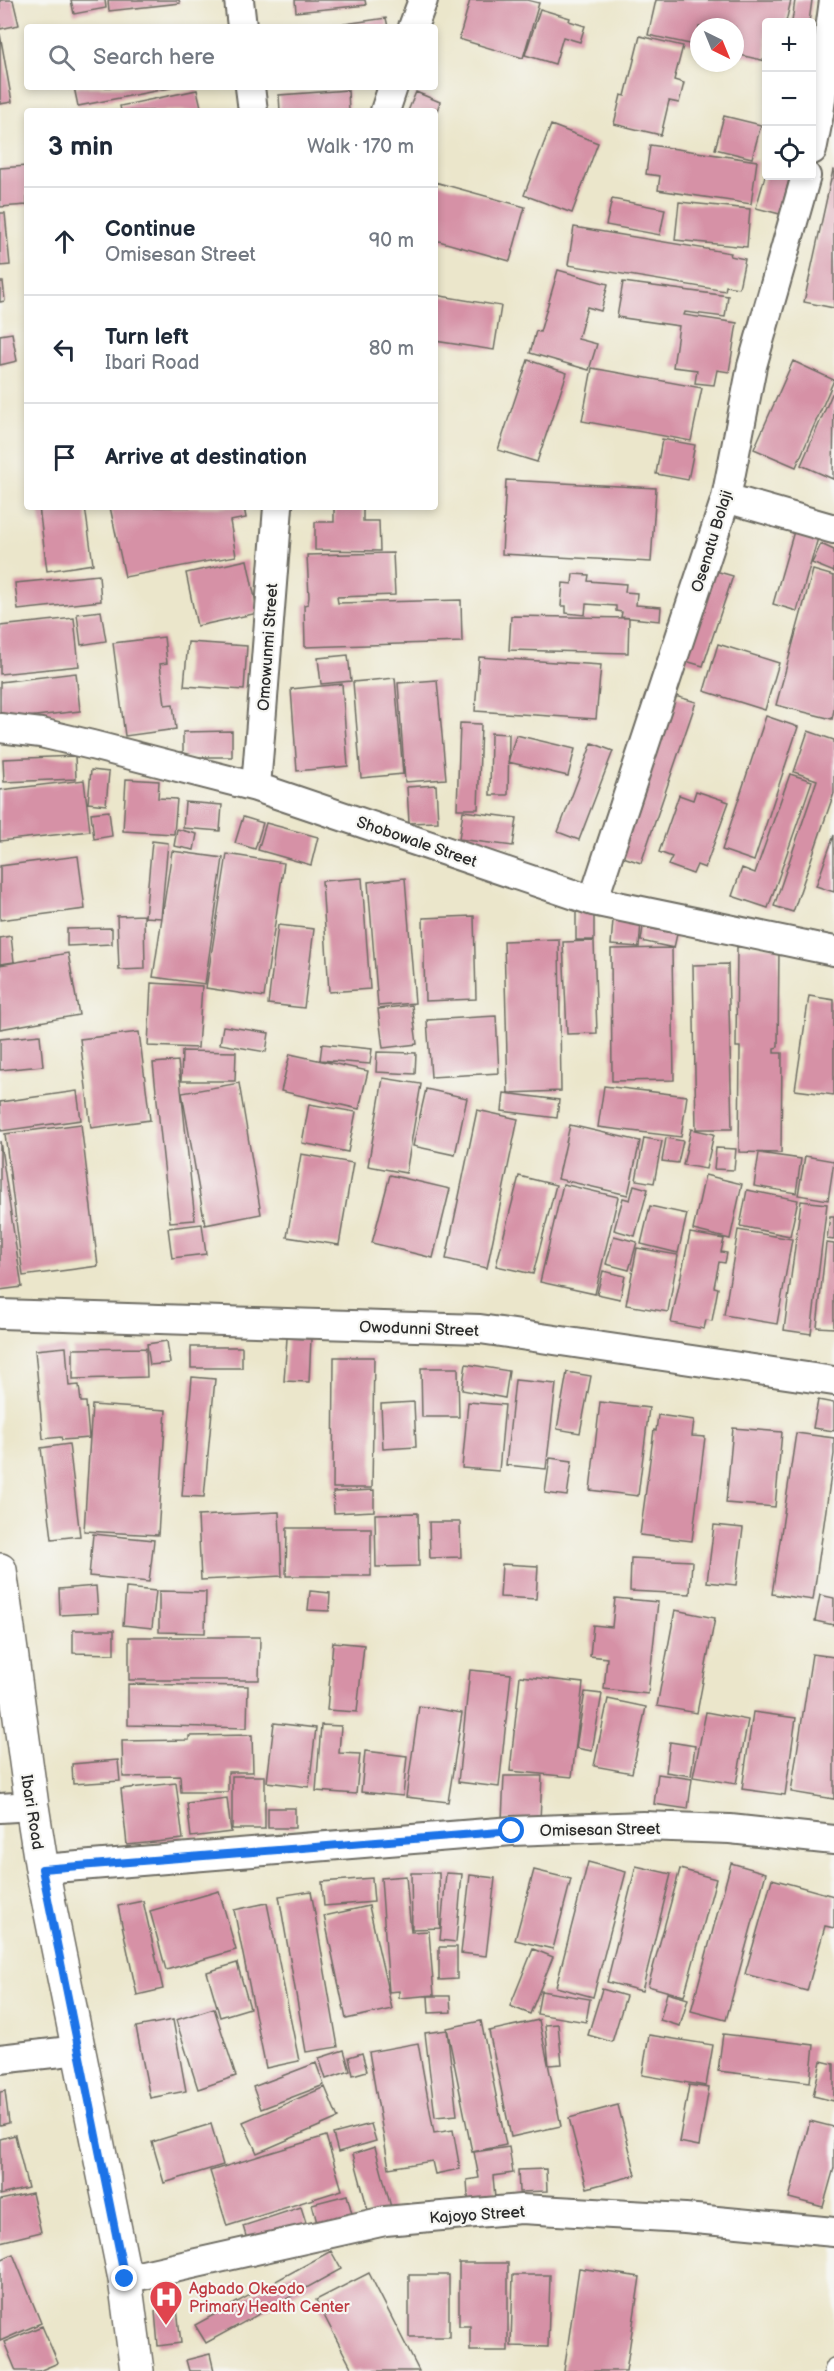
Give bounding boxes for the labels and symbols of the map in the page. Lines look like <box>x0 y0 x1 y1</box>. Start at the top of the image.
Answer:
north arrow <box>690 18 744 72</box>
street label: Osenatu Bolaji <box>688 488 737 595</box>
street label: Omowunmi Street <box>255 583 282 712</box>
street label: Shobowale Street <box>354 813 479 872</box>
street label: Owodunni Street <box>359 1318 479 1341</box>
street label: Ibari Road <box>16 1773 47 1851</box>
route start <box>498 1817 524 1843</box>
street label: Omisesan Street <box>540 1820 661 1841</box>
street label: Kajoyo Street <box>429 2203 526 2228</box>
route end <box>111 2265 137 2291</box>
hospital icon: Agbado Okeodo Primary Health Center <box>148 2279 184 2326</box>
place label: Agbado Okeodo Primary Health Center <box>189 2280 350 2317</box>

